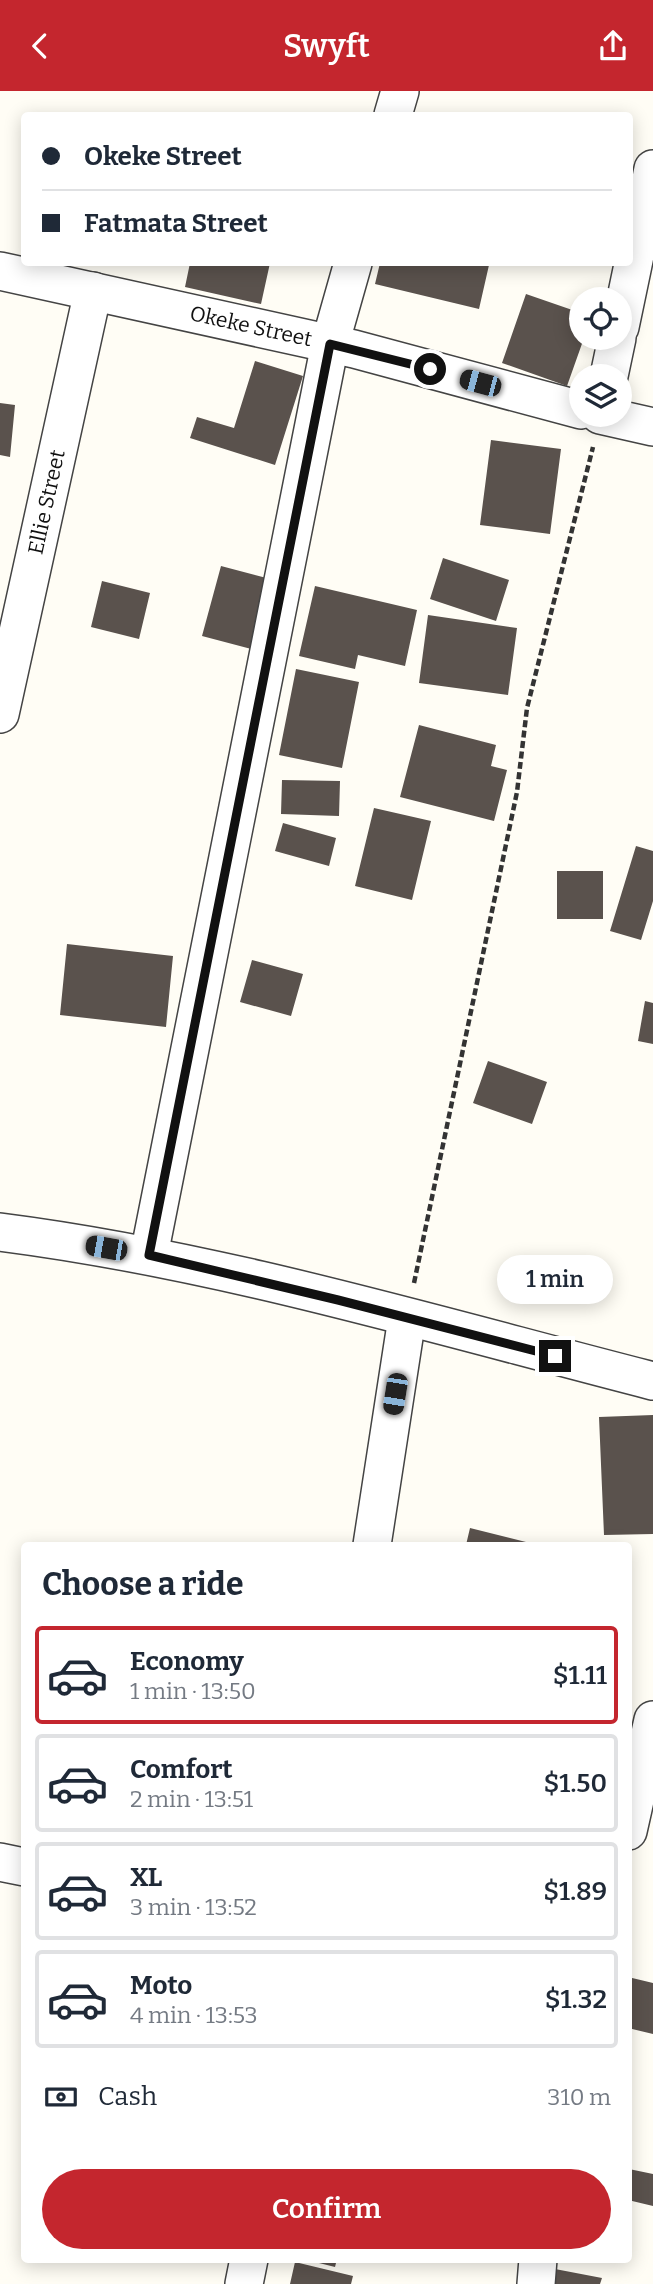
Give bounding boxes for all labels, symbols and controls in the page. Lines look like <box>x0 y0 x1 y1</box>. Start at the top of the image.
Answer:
icon: back <box>21 27 59 65</box>
text: Swyft <box>283 27 370 65</box>
icon: share <box>594 27 632 65</box>
text: Okeke Street <box>84 141 242 172</box>
text: Fatmata Street <box>84 208 268 239</box>
map controls <box>569 287 632 427</box>
button: locate <box>569 287 632 350</box>
street label: Okeke Street <box>187 300 315 352</box>
route start <box>414 353 446 385</box>
button: layers <box>569 364 632 427</box>
car <box>457 367 504 399</box>
street label: Ellie Street <box>22 447 71 557</box>
car <box>84 1234 129 1262</box>
callout: 1 min <box>497 1255 613 1303</box>
text: 1 min <box>526 1265 584 1293</box>
route end <box>539 1340 571 1372</box>
car <box>382 1372 409 1416</box>
text: Choose a ride <box>42 1565 243 1603</box>
icon: car <box>46 1644 109 1707</box>
text: Economy <box>130 1646 244 1677</box>
text: $1.11 <box>553 1660 607 1691</box>
text: 1 min · 13:50 <box>130 1677 256 1705</box>
icon: car <box>46 1752 109 1815</box>
text: Comfort <box>130 1754 233 1785</box>
text: $1.50 <box>544 1768 607 1799</box>
text: 2 min · 13:51 <box>130 1785 253 1813</box>
icon: car <box>46 1860 109 1923</box>
text: XL <box>130 1862 162 1893</box>
text: $1.89 <box>543 1876 607 1907</box>
text: 3 min · 13:52 <box>130 1893 257 1921</box>
icon: car <box>46 1968 109 2031</box>
text: Moto <box>130 1970 192 2001</box>
text: $1.32 <box>545 1984 607 2015</box>
text: 4 min · 13:53 <box>130 2001 258 2029</box>
icon: cash <box>42 2078 80 2116</box>
text: Cash <box>98 2081 157 2112</box>
text: 310 m <box>547 2083 611 2111</box>
button: Confirm <box>42 2169 611 2249</box>

